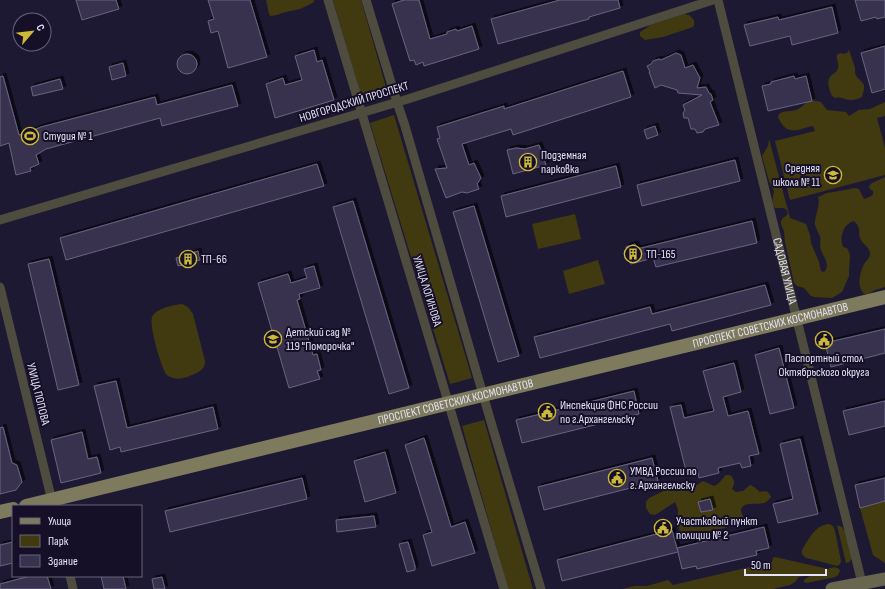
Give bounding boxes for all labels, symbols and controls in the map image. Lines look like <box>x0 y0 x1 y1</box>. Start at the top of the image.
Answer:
north arrow <box>12 12 52 52</box>
text: С <box>33 22 48 33</box>
street label: НОВГОРОДСКИЙ ПРОСПЕКТ <box>298 78 411 126</box>
sports icon: Студия № 1 <box>20 126 40 146</box>
place label: Студия № 1 <box>43 129 94 144</box>
place label: Подземная парковка <box>541 148 587 177</box>
building icon: Подземная парковка <box>518 152 538 172</box>
place label: Средняя школа № 11 <box>773 161 821 190</box>
school or university icon: Средняя школа № 11 <box>823 165 843 185</box>
street label: САДОВАЯ УЛИЦА <box>769 236 801 306</box>
building icon: ТП-165 <box>623 244 643 264</box>
place label: ТП-165 <box>646 247 676 262</box>
building icon: ТП-66 <box>178 249 198 269</box>
place label: ТП-66 <box>201 252 227 267</box>
street label: УЛИЦА ЛОГИНОВА <box>409 254 445 329</box>
street label: ПРОСПЕКТ СОВЕТСКИХ КОСМОНАВТОВ <box>691 299 850 351</box>
place label: Детский сад № 119 "Поморочка" <box>286 325 354 354</box>
school or university icon: Детский сад № 119 "Поморочка" <box>263 329 283 349</box>
public building icon: Паспортный стол Октябрьского округа <box>814 330 834 350</box>
place label: Паспортный стол Октябрьского округа <box>779 351 870 380</box>
street label: УЛИЦА ПОПОВА <box>23 361 53 427</box>
street label: ПРОСПЕКТ СОВЕТСКИХ КОСМОНАВТОВ <box>376 375 535 428</box>
place label: Инспекция ФНС России по г.Архангельску <box>560 398 658 427</box>
public building icon: Инспекция ФНС России по г.Архангельску <box>537 402 557 422</box>
place label: УМВД России по г. Архангельску <box>630 464 697 493</box>
public building icon: УМВД России по г. Архангельску <box>607 468 627 488</box>
legend <box>12 505 142 577</box>
text: Улица <box>48 514 72 529</box>
place label: Участковый пункт полиции № 2 <box>676 514 758 543</box>
public building icon: Участковый пункт полиции № 2 <box>653 518 673 538</box>
text: Парк <box>48 534 69 549</box>
scale bar <box>745 551 826 577</box>
text: Здание <box>48 554 78 569</box>
text: 50 m <box>751 558 771 573</box>

